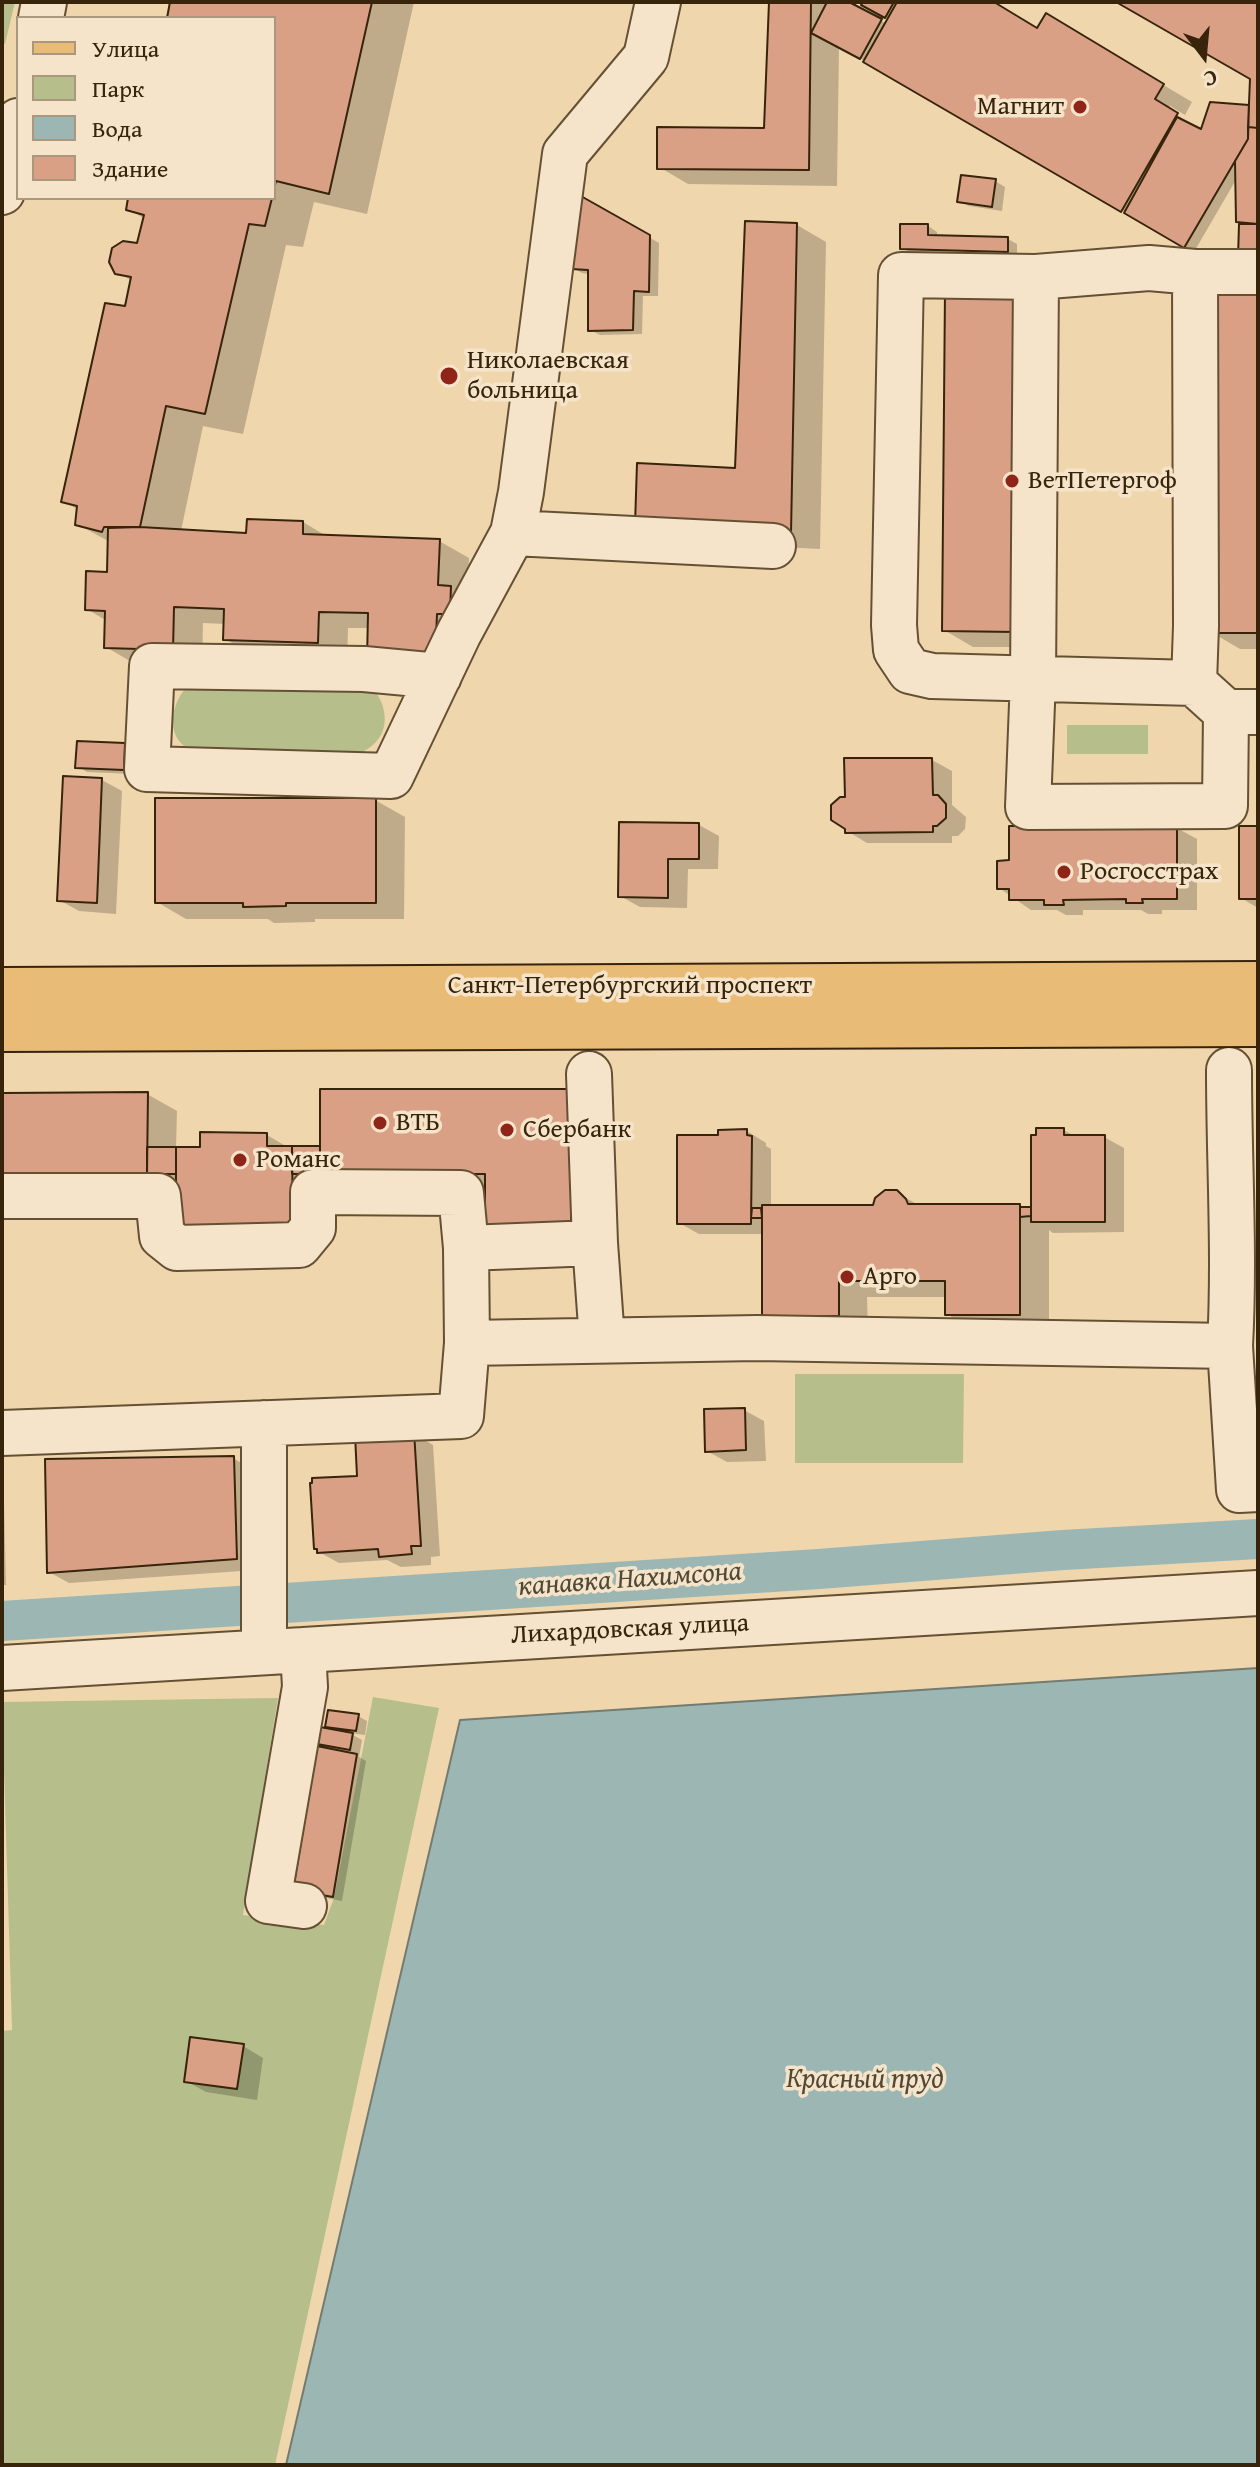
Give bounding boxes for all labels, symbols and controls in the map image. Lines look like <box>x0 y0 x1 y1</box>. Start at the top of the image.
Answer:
legend <box>16 16 276 200</box>
north arrow <box>1164 16 1244 96</box>
text: Улица <box>92 31 159 66</box>
text: С <box>1200 62 1221 96</box>
text: Парк <box>92 71 144 106</box>
place label: Магнит <box>977 91 1064 123</box>
marker: Магнит <box>1071 98 1089 116</box>
text: Вода <box>92 111 142 146</box>
text: Здание <box>92 151 168 186</box>
place label: Николаевская больница <box>467 345 629 406</box>
marker: Николаевская больница <box>438 365 460 387</box>
place label: ВетПетергоф <box>1028 465 1177 497</box>
marker: ВетПетергоф <box>1003 472 1021 490</box>
place label: Росгосстрах <box>1080 856 1218 888</box>
marker: Росгосстрах <box>1055 863 1073 881</box>
street label: Санкт-Петербургский проспект <box>448 970 812 1002</box>
place label: ВТБ <box>396 1107 440 1139</box>
marker: ВТБ <box>371 1114 389 1132</box>
place label: Сбербанк <box>523 1114 631 1146</box>
marker: Сбербанк <box>498 1121 516 1139</box>
place label: Романс <box>256 1144 341 1176</box>
marker: Романс <box>231 1151 249 1169</box>
place label: Арго <box>863 1261 917 1293</box>
marker: Арго <box>838 1268 856 1286</box>
water label: канавка Нахимсона <box>517 1555 743 1605</box>
street label: Лихардовская улица <box>510 1608 750 1652</box>
water label: Красный пруд <box>786 2063 944 2097</box>

